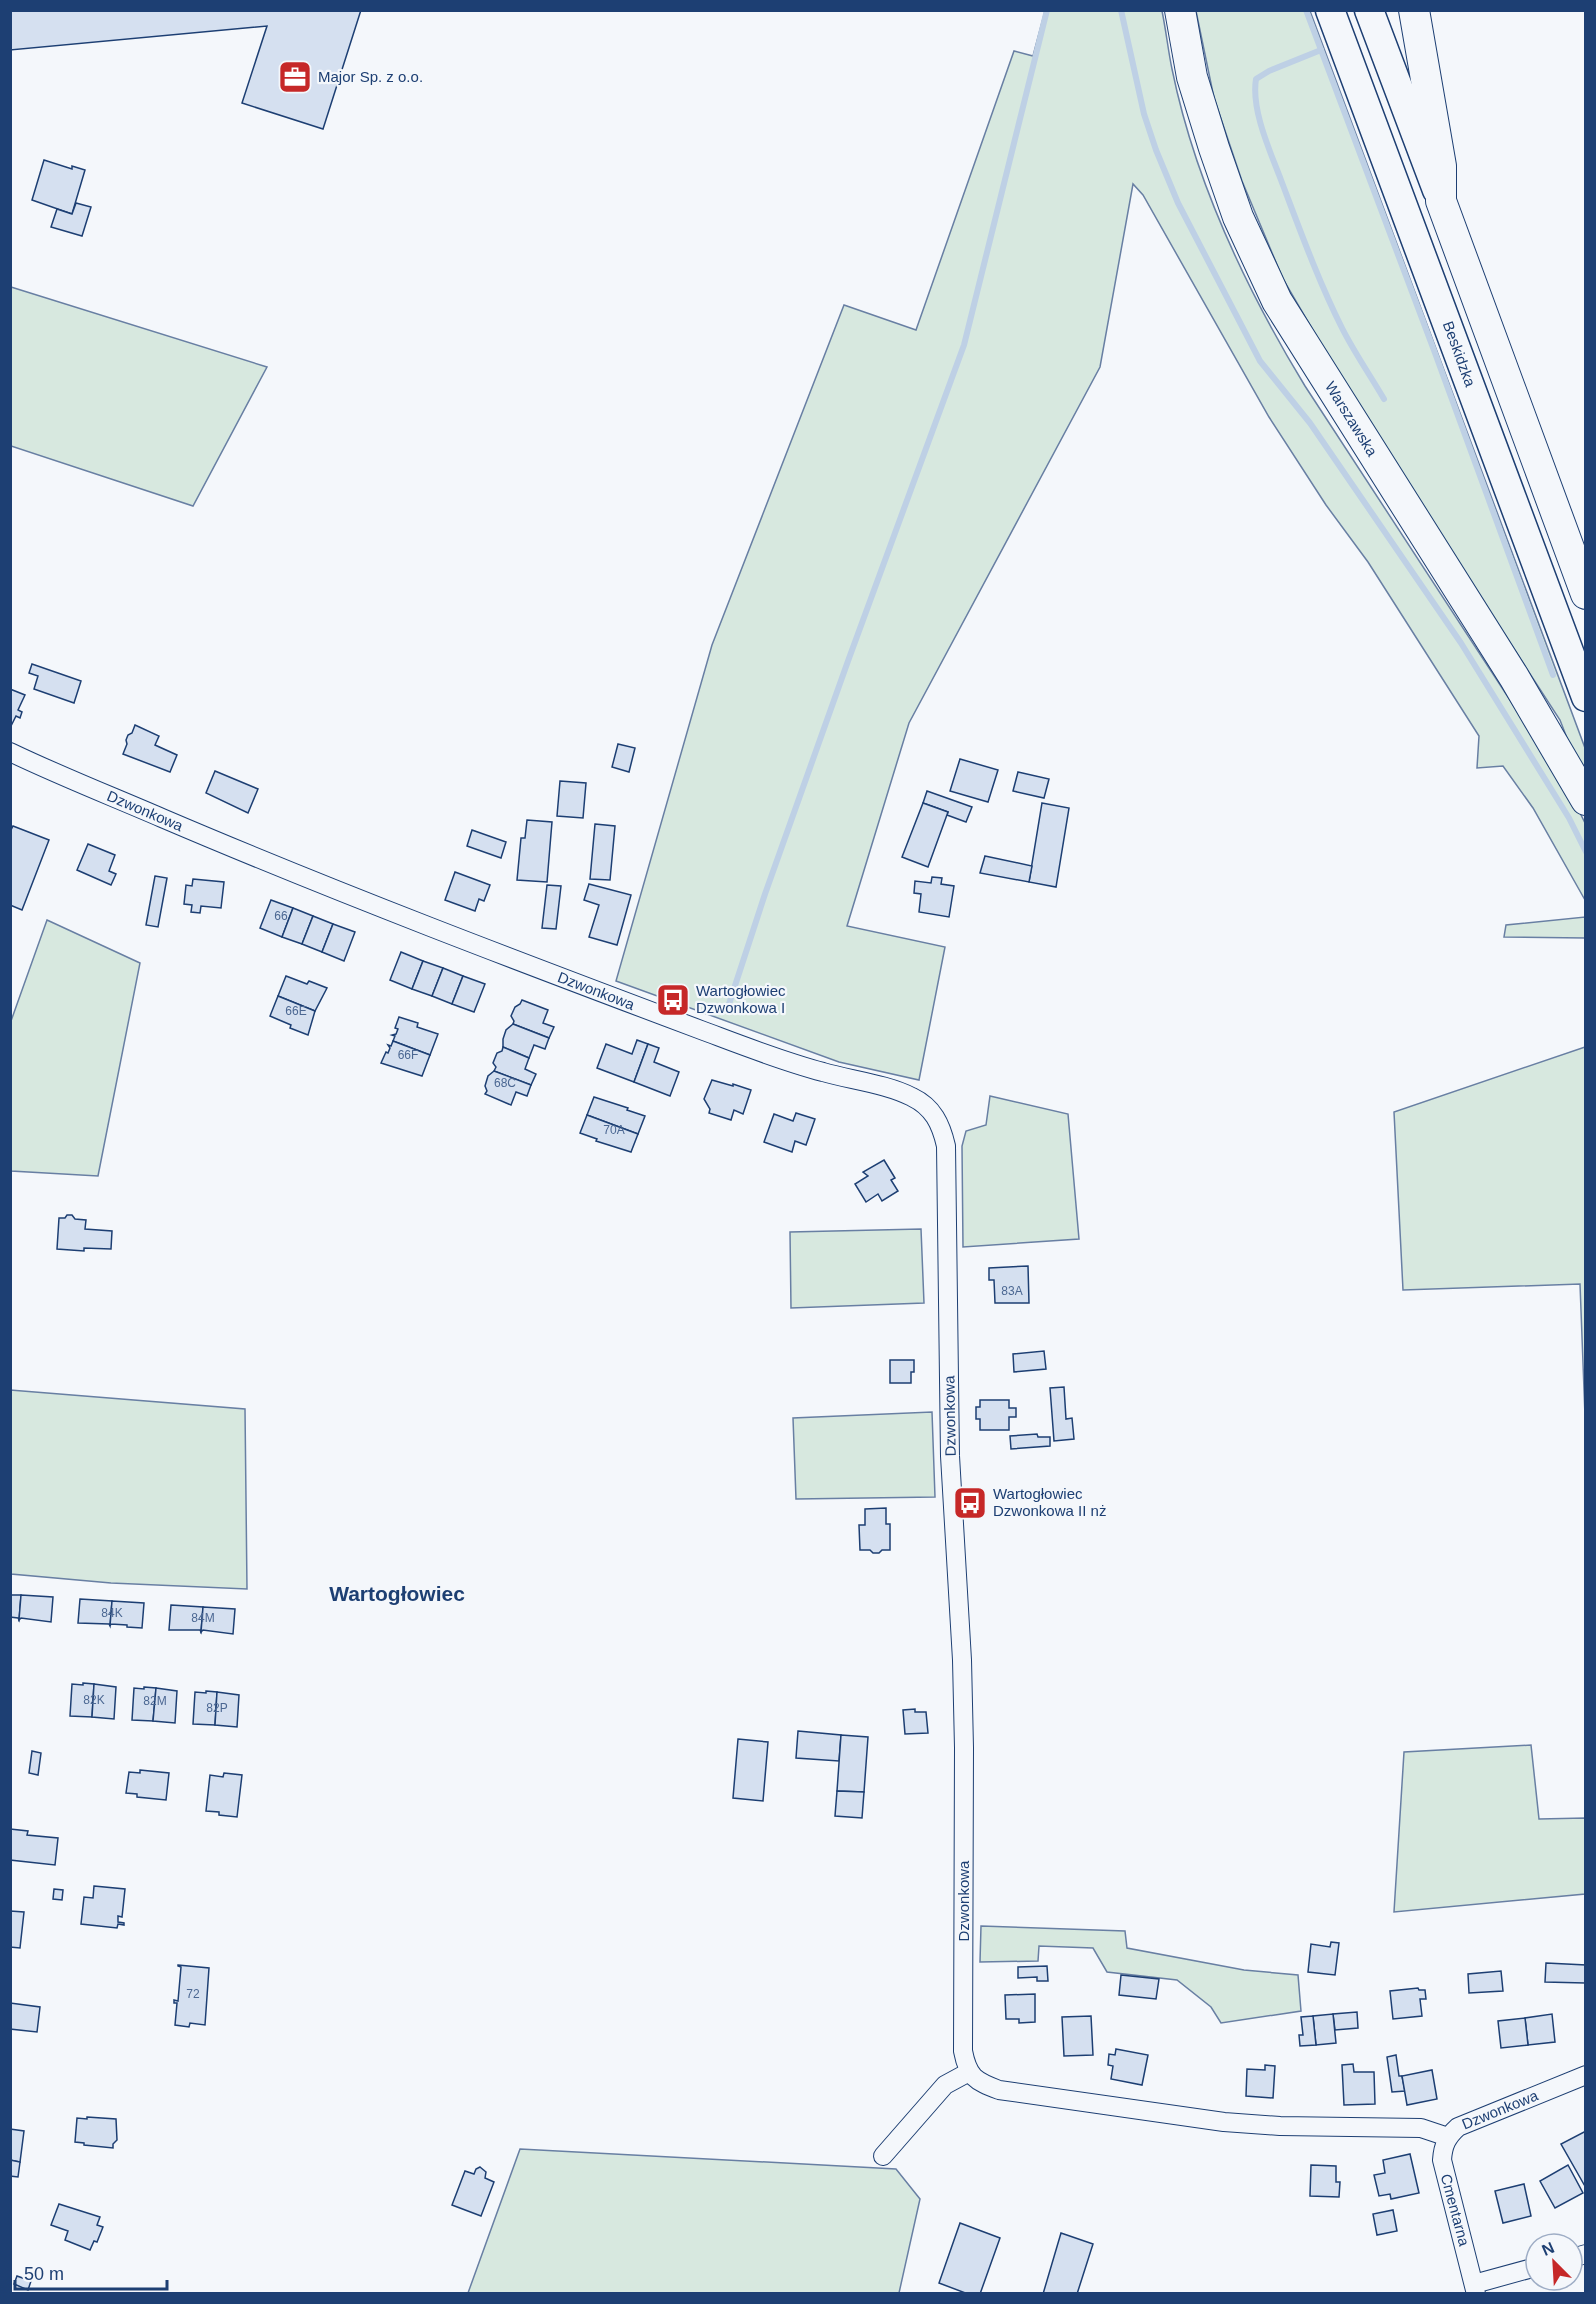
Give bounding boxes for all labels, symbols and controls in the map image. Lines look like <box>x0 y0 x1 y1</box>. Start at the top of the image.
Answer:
office icon: Major Sp. z o.o. <box>277 59 313 95</box>
place label: Major Sp. z o.o. <box>318 68 423 85</box>
street label: Beskidzka <box>1440 319 1479 389</box>
street label: Warszawska <box>1322 378 1381 460</box>
street label: Dzwonkowa <box>105 787 186 834</box>
house number: 66 <box>274 909 288 923</box>
street label: Dzwonkowa <box>555 968 638 1013</box>
bus stop icon: Wartogłowiec Dzwonkowa I <box>655 982 691 1018</box>
place label: Wartogłowiec Dzwonkowa I <box>696 982 786 1016</box>
house number: 66E <box>285 1004 307 1018</box>
house number: 66F <box>398 1048 418 1062</box>
house number: 68C <box>494 1076 516 1090</box>
house number: 70A <box>603 1123 625 1137</box>
house number: 83A <box>1001 1284 1023 1298</box>
street label: Dzwonkowa <box>940 1375 959 1457</box>
bus stop icon: Wartogłowiec Dzwonkowa II nż <box>952 1485 988 1521</box>
place label: Wartogłowiec Dzwonkowa II nż <box>993 1485 1106 1519</box>
district label: Wartogłowiec <box>329 1582 465 1605</box>
house number: 84K <box>101 1606 123 1620</box>
house number: 84M <box>191 1611 215 1625</box>
house number: 82K <box>83 1693 105 1707</box>
house number: 82M <box>143 1694 167 1708</box>
house number: 82P <box>206 1701 228 1715</box>
street label: Dzwonkowa <box>955 1860 972 1941</box>
house number: 72 <box>186 1987 200 2001</box>
street label: Dzwonkowa <box>1459 2086 1541 2133</box>
street label: Cmentarna <box>1438 2172 1473 2249</box>
north arrow <box>1524 2232 1584 2292</box>
text: N <box>1539 2239 1557 2259</box>
scale bar <box>15 2253 166 2291</box>
text: 50 m <box>24 2264 64 2284</box>

